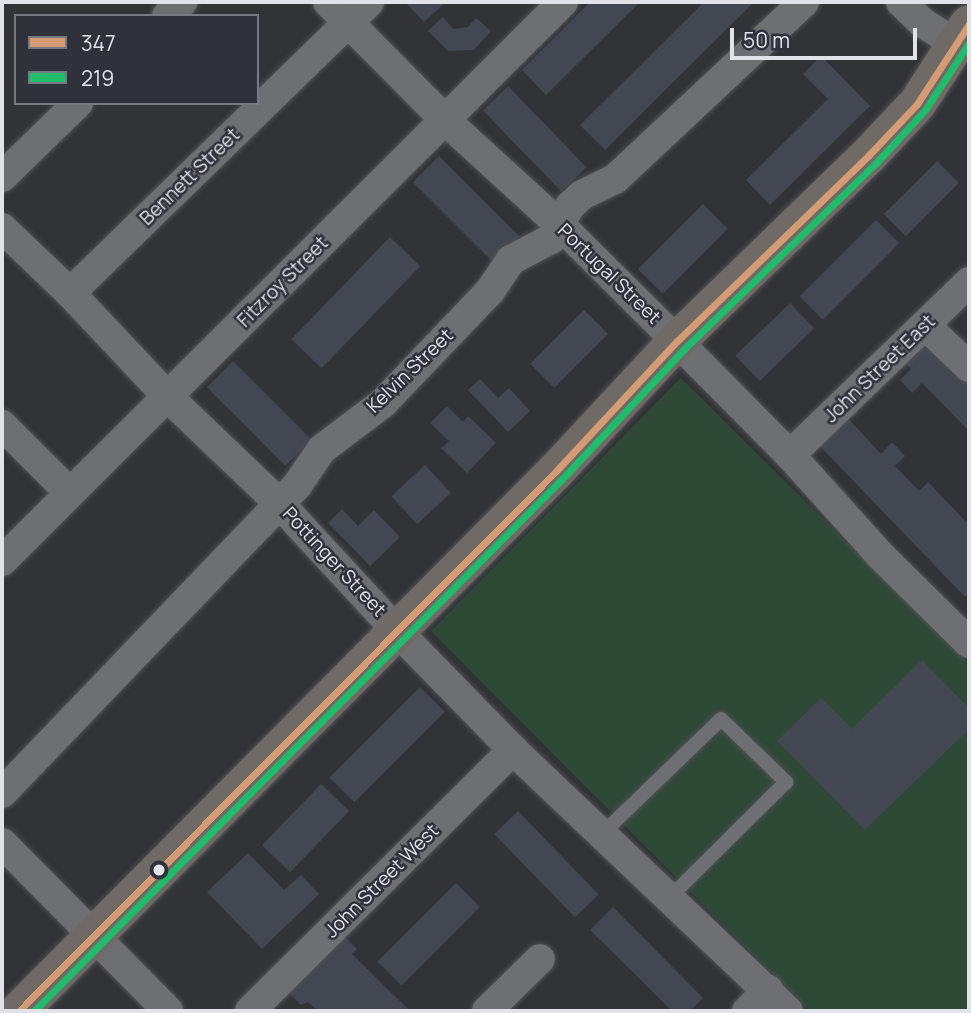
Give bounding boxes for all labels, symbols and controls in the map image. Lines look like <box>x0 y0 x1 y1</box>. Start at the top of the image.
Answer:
legend <box>14 14 259 105</box>
scale bar <box>733 14 920 58</box>
text: 50 m <box>743 26 790 54</box>
text: 347 <box>81 29 116 57</box>
text: 219 <box>81 64 114 92</box>
street label: Bennett Street <box>135 124 245 230</box>
street label: Portugal Street <box>553 219 665 329</box>
street label: Fitzroy Street <box>233 232 333 332</box>
street label: John Street East <box>820 310 940 428</box>
street label: Kelvin Street <box>362 324 458 418</box>
street label: Pottinger Street <box>277 503 391 621</box>
street label: John Street West <box>320 819 444 943</box>
unlabelled marker <box>152 863 166 877</box>

